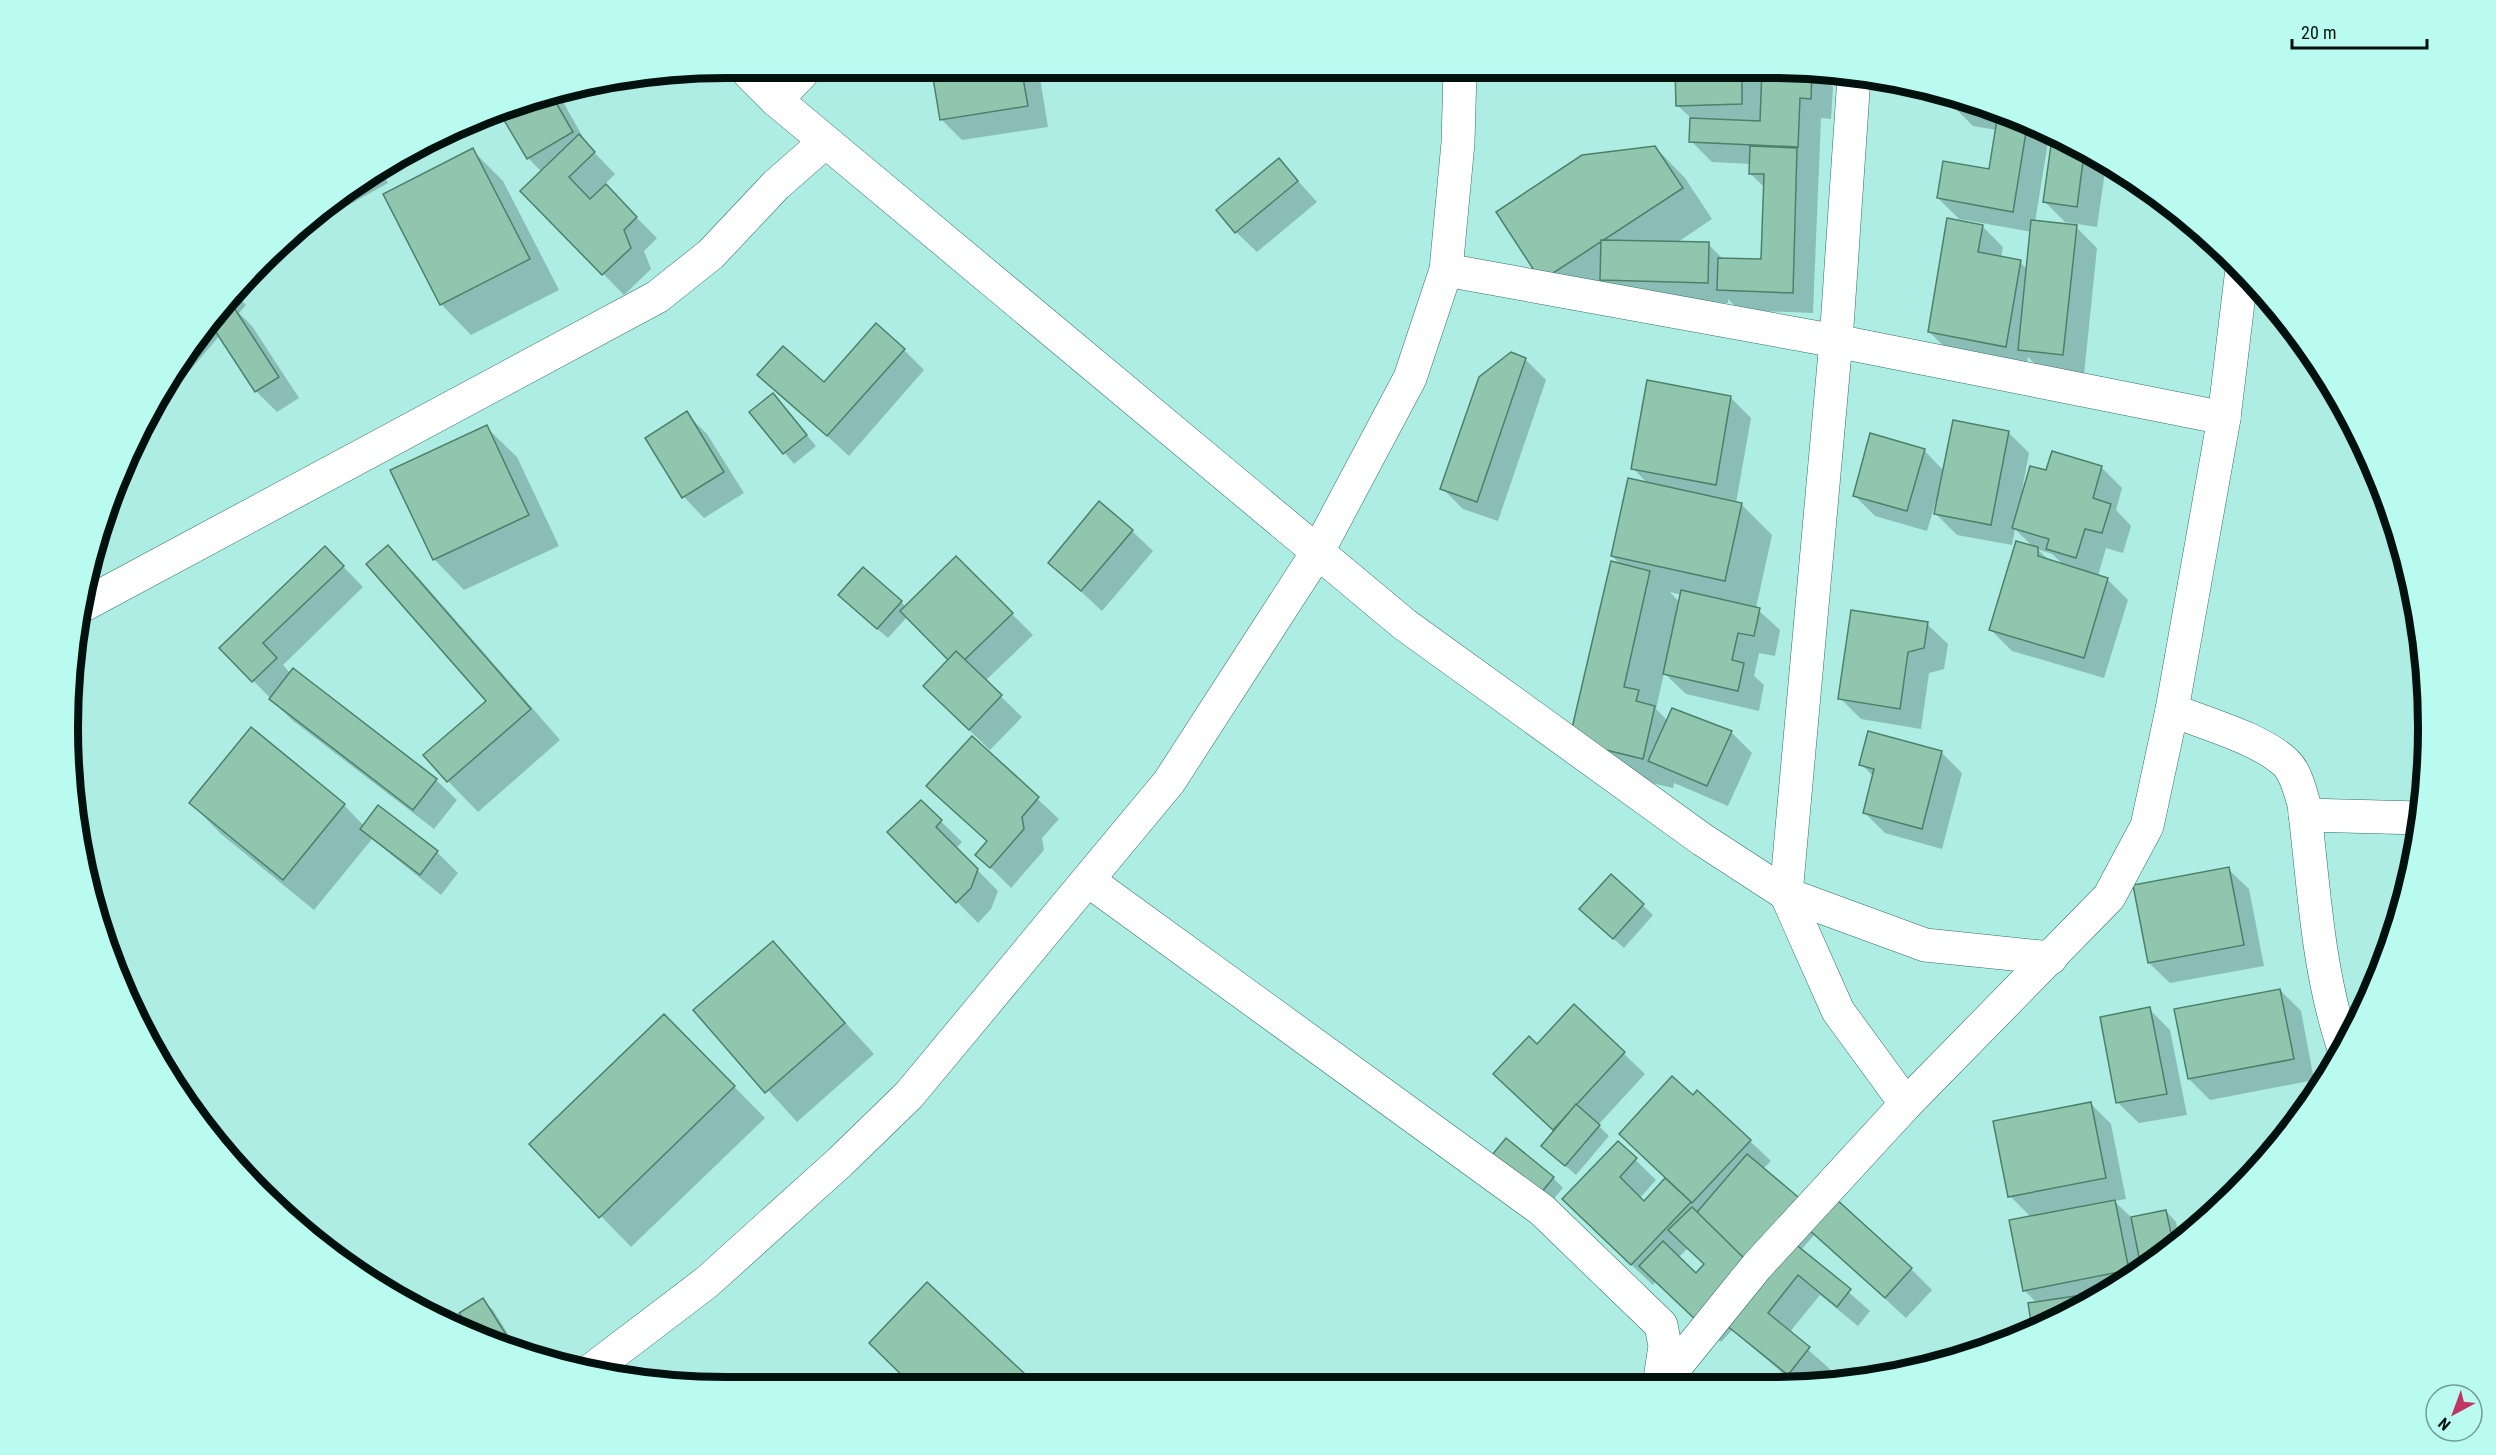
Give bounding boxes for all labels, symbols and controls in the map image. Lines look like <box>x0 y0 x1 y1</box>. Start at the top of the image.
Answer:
scale bar <box>2292 12 2427 50</box>
text: 20 m <box>2301 22 2336 43</box>
north arrow <box>2424 1383 2484 1443</box>
text: N <box>2435 1414 2454 1434</box>

